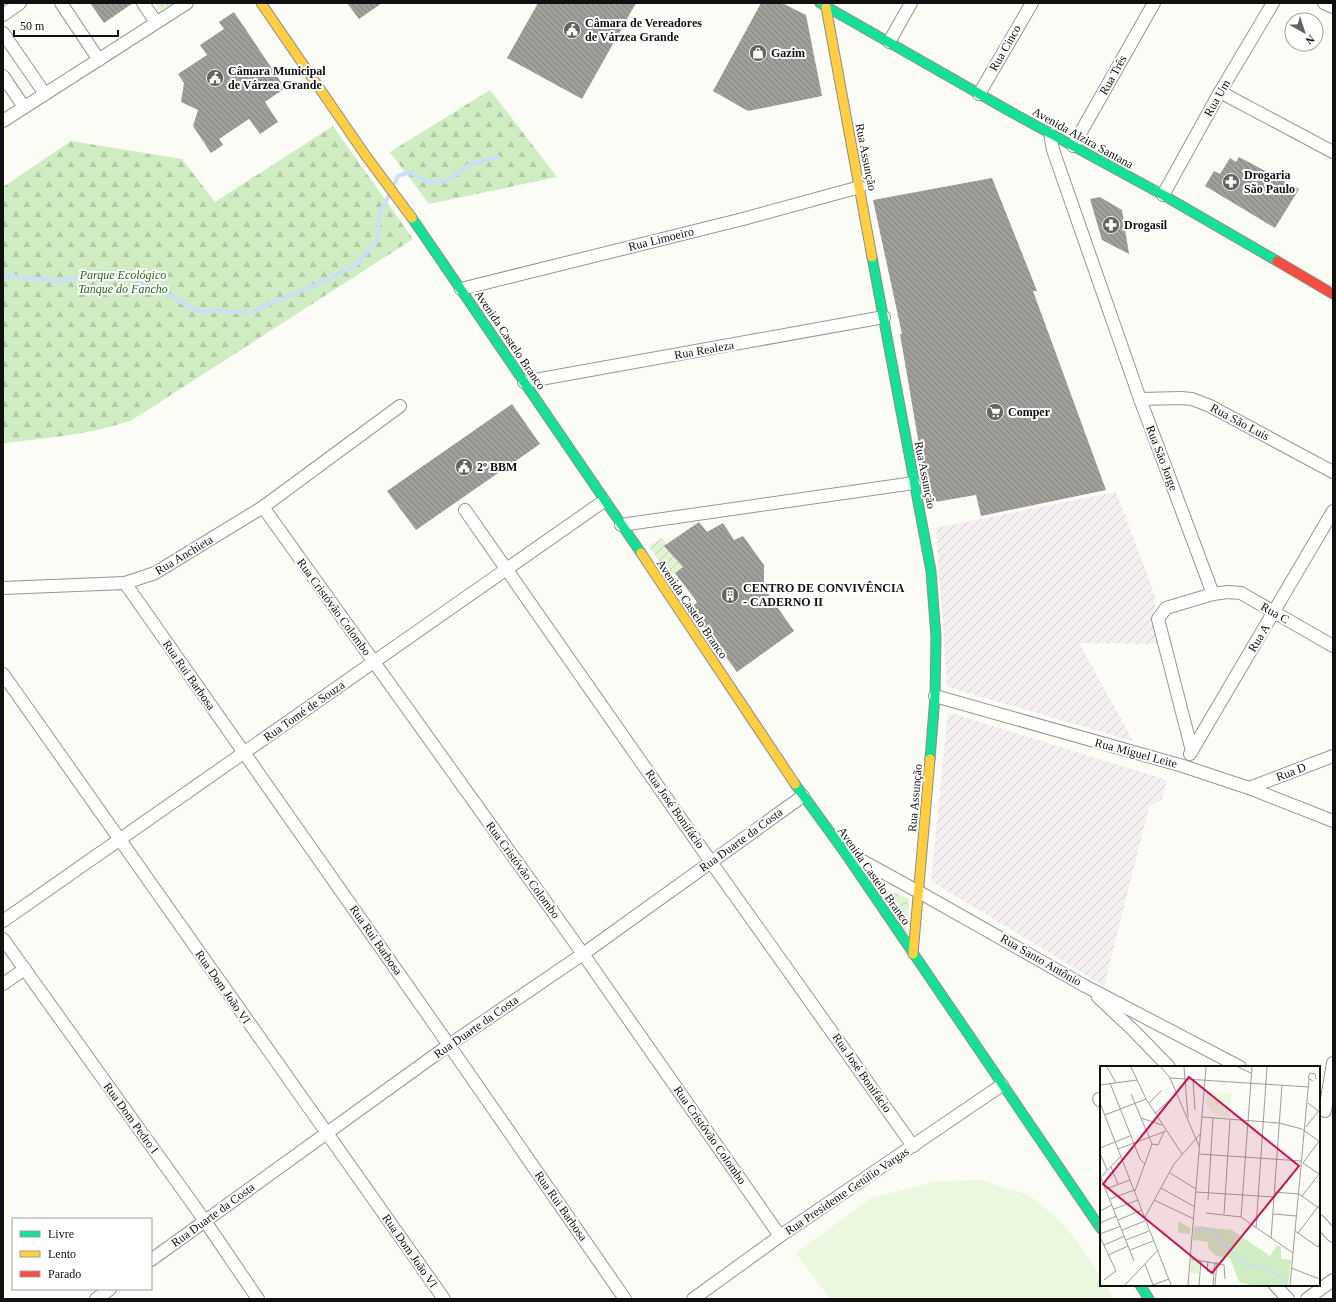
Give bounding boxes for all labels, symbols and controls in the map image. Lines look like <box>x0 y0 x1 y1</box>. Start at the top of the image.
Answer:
scale bar <box>14 12 118 38</box>
north arrow <box>1284 12 1324 52</box>
place label: Câmara de Vereadores de Várzea Grande <box>585 16 702 44</box>
text: 50 m <box>20 19 45 33</box>
public building icon: Câmara de Vereadores de Várzea Grande <box>562 20 582 40</box>
street label: Rua Cinco <box>986 22 1024 74</box>
text: N <box>1303 33 1317 47</box>
shop icon: Gazim <box>748 43 768 63</box>
place label: Gazim <box>771 46 805 60</box>
street label: Rua Três <box>1096 53 1130 97</box>
place label: Câmara Municipal de Várzea Grande <box>228 64 326 92</box>
public building icon: Câmara Municipal de Várzea Grande <box>205 68 225 88</box>
street label: Rua Um <box>1201 76 1233 119</box>
street label: Avenida Alzira Santana <box>1030 104 1136 172</box>
street label: Rua Assunção <box>853 122 879 192</box>
place label: Drogaria São Paulo <box>1244 168 1295 196</box>
pharmacy icon: Drogaria São Paulo <box>1221 172 1241 192</box>
pharmacy icon: Drogasil <box>1101 215 1121 235</box>
place label: Drogasil <box>1124 218 1168 232</box>
street label: Rua Limoeiro <box>627 224 695 254</box>
park label: Parque Ecológico Tanque do Fancho <box>78 268 168 296</box>
street label: Avenida Castelo Branco <box>472 288 548 392</box>
street label: Rua Realeza <box>673 338 736 362</box>
street label: Rua São Luis <box>1208 401 1272 444</box>
supermarket icon: Comper <box>985 402 1005 422</box>
place label: Comper <box>1008 405 1051 419</box>
street label: Rua São Jorge <box>1143 423 1181 493</box>
street label: Rua Assunção <box>912 440 938 510</box>
public building icon: 2º BBM <box>454 457 474 477</box>
place label: 2º BBM <box>477 460 517 474</box>
street label: Rua Anchieta <box>153 532 216 578</box>
street label: Rua Cristóvão Colombo <box>294 556 374 658</box>
street label: Avenida Castelo Branco <box>654 557 730 661</box>
place label: CENTRO DE CONVIVÊNCIA - CADERNO II <box>743 581 905 609</box>
building icon: CENTRO DE CONVIVÊNCIA - CADERNO II <box>720 585 740 605</box>
street label: Rua C <box>1258 599 1292 627</box>
street label: Rua A <box>1245 621 1273 655</box>
street label: Rua Rui Barbosa <box>160 637 219 713</box>
street label: Rua Tomé de Souza <box>261 677 348 744</box>
street label: Rua Miguel Leite <box>1093 735 1179 771</box>
street label: Rua D <box>1274 760 1308 784</box>
street label: Rua Assunção <box>905 763 925 833</box>
street label: Rua José Bonifácio <box>643 767 707 851</box>
street label: Rua Duarte da Costa <box>697 805 786 875</box>
street label: Rua Cristóvão Colombo <box>483 819 563 921</box>
street label: Avenida Castelo Branco <box>835 824 913 928</box>
street label: Rua Rui Barbosa <box>347 902 406 978</box>
street label: Rua Santo Antônio <box>998 931 1084 989</box>
street label: Rua Dom João VI <box>192 947 254 1027</box>
street label: Rua Duarte da Costa <box>431 992 521 1061</box>
street label: Rua José Bonifácio <box>830 1031 894 1115</box>
inset map <box>1100 1066 1320 1286</box>
street label: Rua Dom Pedro I <box>101 1080 161 1156</box>
street label: Rua Cristóvão Colombo <box>671 1083 749 1187</box>
street label: Rua Presidente Getúlio Vargas <box>782 1144 912 1238</box>
street label: Rua Rui Barbosa <box>532 1168 591 1244</box>
street label: Rua Duarte da Costa <box>169 1180 258 1250</box>
street label: Rua Dom João VI <box>379 1211 441 1291</box>
legend <box>12 1218 152 1290</box>
text: Livre <box>48 1227 74 1241</box>
text: Lento <box>48 1247 76 1261</box>
text: Parado <box>48 1267 81 1281</box>

